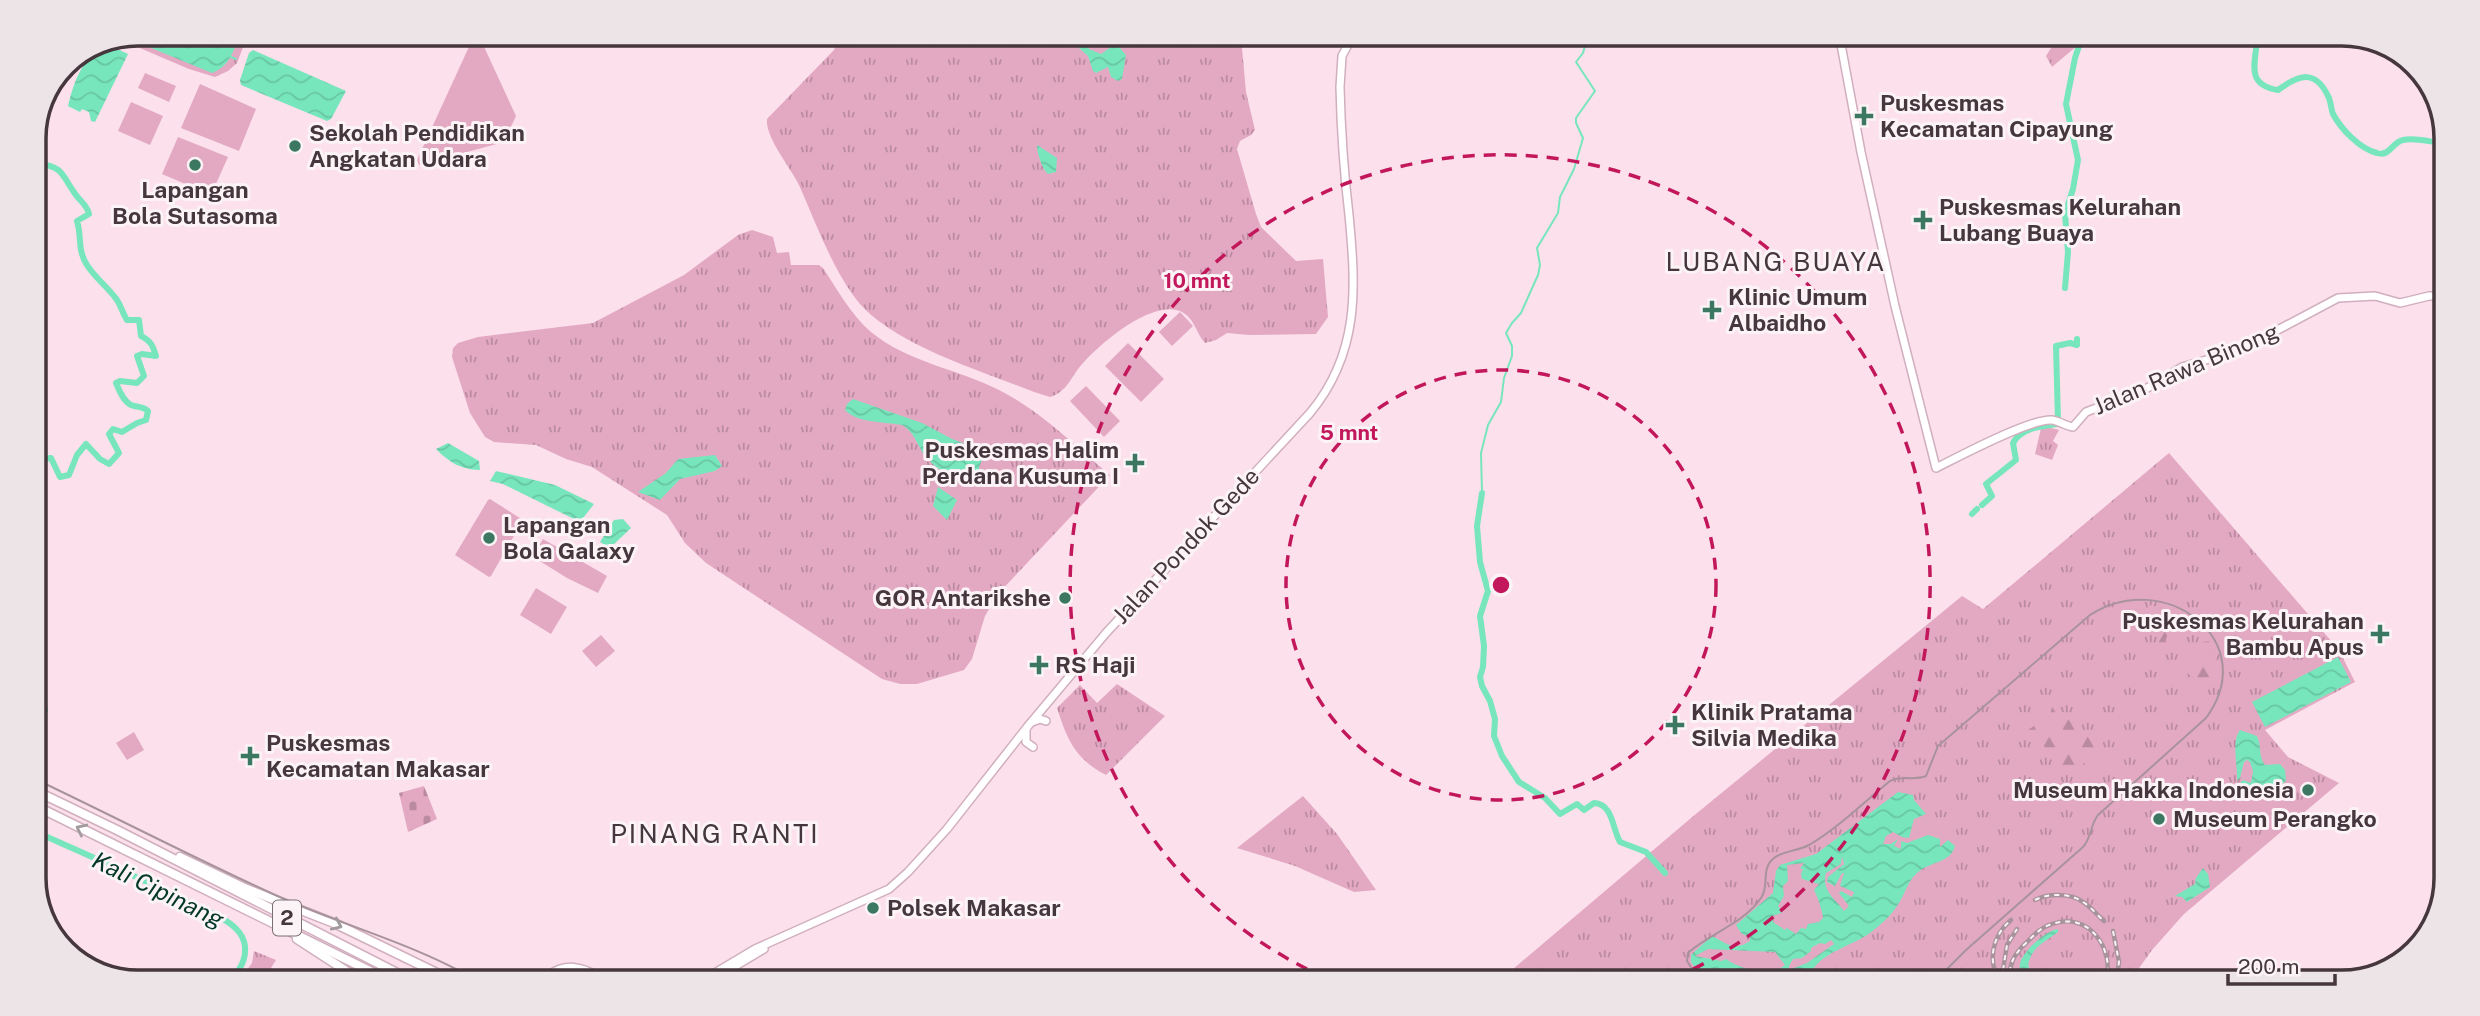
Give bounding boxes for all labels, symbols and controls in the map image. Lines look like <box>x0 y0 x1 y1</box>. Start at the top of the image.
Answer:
place label: Puskesmas Kecamatan Cipayung <box>1880 89 2113 142</box>
marker: Puskesmas Kecamatan Cipayung <box>1854 106 1874 126</box>
place label: Sekolah Pendidikan Angkatan Udara <box>309 119 525 172</box>
marker: Sekolah Pendidikan Angkatan Udara <box>287 138 303 154</box>
marker: Lapangan Bola Sutasoma <box>187 157 203 173</box>
place label: Lapangan Bola Sutasoma <box>112 176 278 229</box>
place label: Puskesmas Kelurahan Lubang Buaya <box>1939 193 2181 246</box>
marker: Puskesmas Kelurahan Lubang Buaya <box>1913 210 1933 230</box>
district label: LUBANG BUAYA <box>1666 246 1886 277</box>
text: 10 mnt <box>1164 268 1230 293</box>
place label: Klinic Umum Albaidho <box>1728 283 1867 336</box>
marker: Klinic Umum Albaidho <box>1702 300 1722 320</box>
street label: Jalan Rawa Binong <box>2089 317 2283 420</box>
text: 5 mnt <box>1320 420 1378 445</box>
place label: Puskesmas Halim Perdana Kusuma I <box>922 436 1119 489</box>
marker: Puskesmas Halim Perdana Kusuma I <box>1125 453 1145 473</box>
street label: Jalan Pondok Gede <box>1107 462 1265 629</box>
place label: Lapangan Bola Galaxy <box>503 511 635 564</box>
marker: Lapangan Bola Galaxy <box>481 530 497 546</box>
centre of rings <box>1489 573 1513 597</box>
place label: GOR Antarikshe <box>875 584 1051 611</box>
marker: GOR Antarikshe <box>1057 590 1073 606</box>
place label: Puskesmas Kelurahan Bambu Apus <box>2122 607 2364 660</box>
marker: Puskesmas Kelurahan Bambu Apus <box>2370 624 2390 644</box>
place label: RS Haji <box>1055 651 1135 678</box>
marker: RS Haji <box>1029 655 1049 675</box>
place label: Klinik Pratama Silvia Medika <box>1691 698 1852 751</box>
marker: Klinik Pratama Silvia Medika <box>1665 715 1685 735</box>
place label: Puskesmas Kecamatan Makasar <box>266 729 490 782</box>
marker: Puskesmas Kecamatan Makasar <box>240 746 260 766</box>
place label: Museum Hakka Indonesia <box>2013 776 2294 803</box>
marker: Museum Hakka Indonesia <box>2300 782 2316 798</box>
place label: Museum Perangko <box>2173 805 2377 832</box>
marker: Museum Perangko <box>2151 811 2167 827</box>
district label: PINANG RANTI <box>610 818 820 849</box>
one-way arrow <box>76 823 88 837</box>
water label: Kali Cipinang <box>88 845 229 933</box>
place label: Polsek Makasar <box>887 894 1061 921</box>
road number: 2 <box>273 900 301 936</box>
marker: Polsek Makasar <box>865 900 881 916</box>
one-way arrow <box>329 917 342 931</box>
scale bar <box>2228 942 2335 986</box>
text: 200 m <box>2238 954 2299 979</box>

